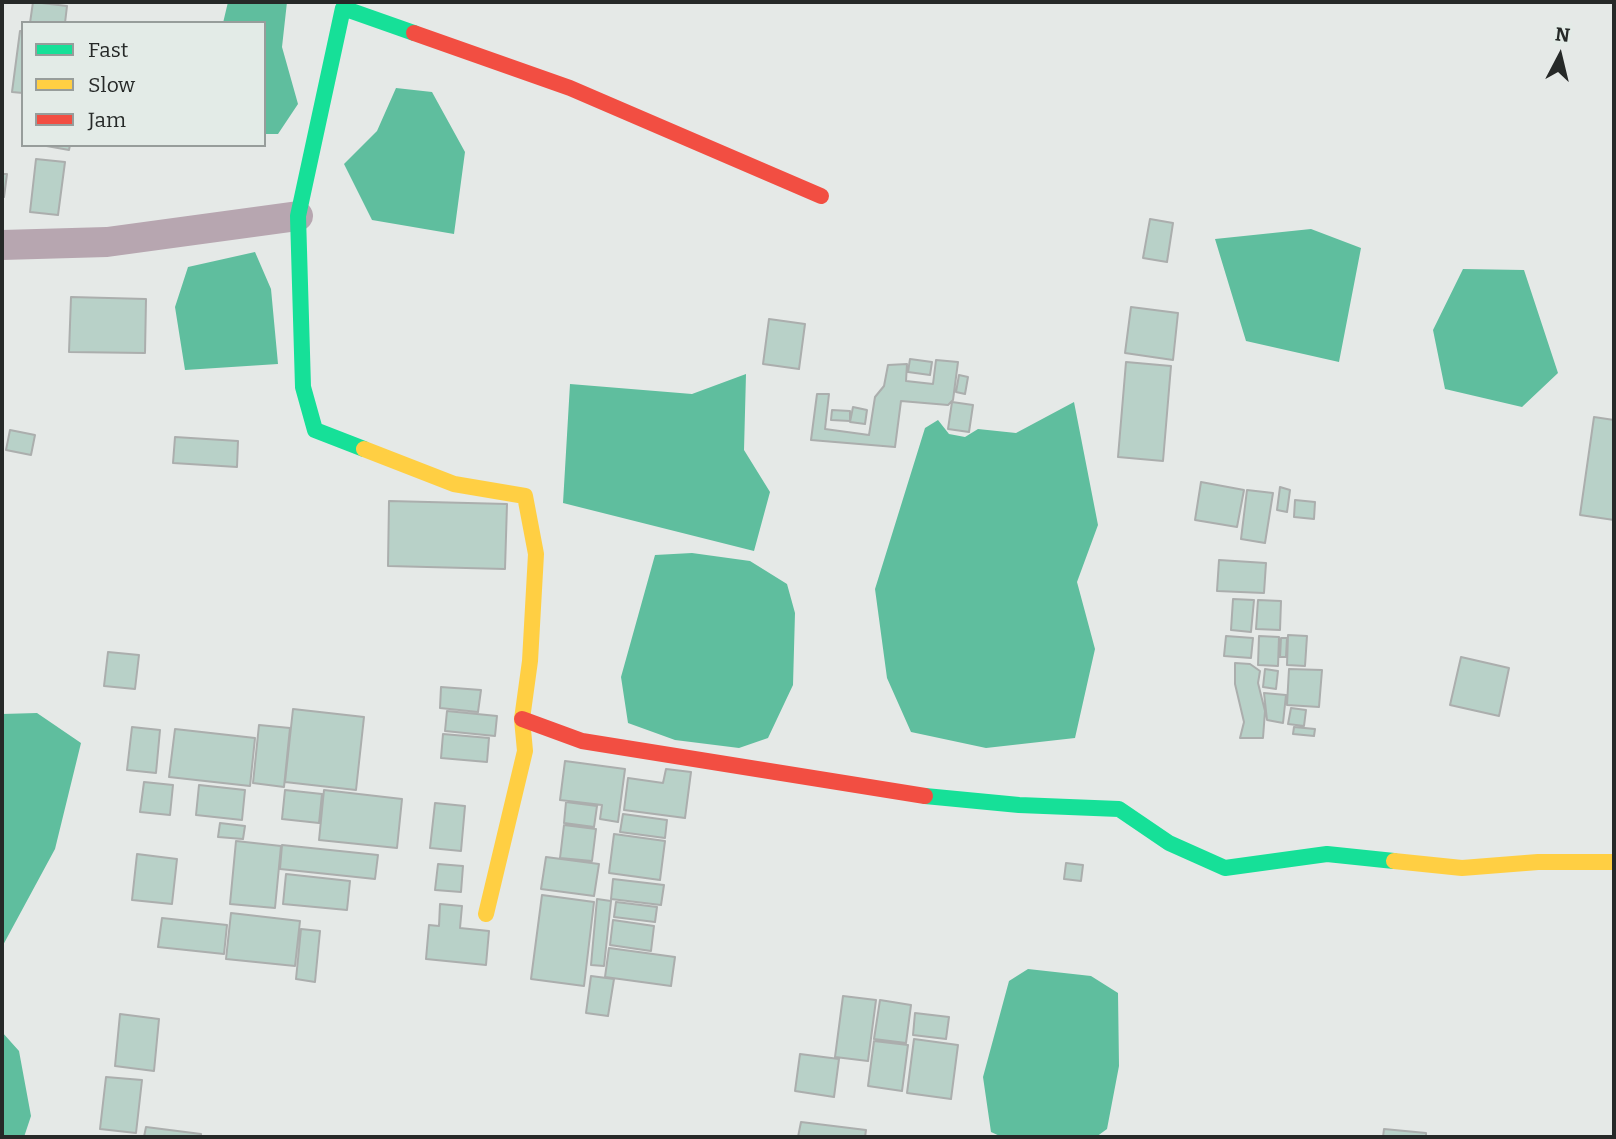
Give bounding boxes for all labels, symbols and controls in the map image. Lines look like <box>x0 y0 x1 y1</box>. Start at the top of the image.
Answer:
legend <box>21 21 266 147</box>
north arrow <box>1525 21 1595 91</box>
text: N <box>1554 22 1571 47</box>
text: Fast <box>88 37 128 63</box>
text: Slow <box>88 72 135 98</box>
text: Jam <box>88 107 126 133</box>

